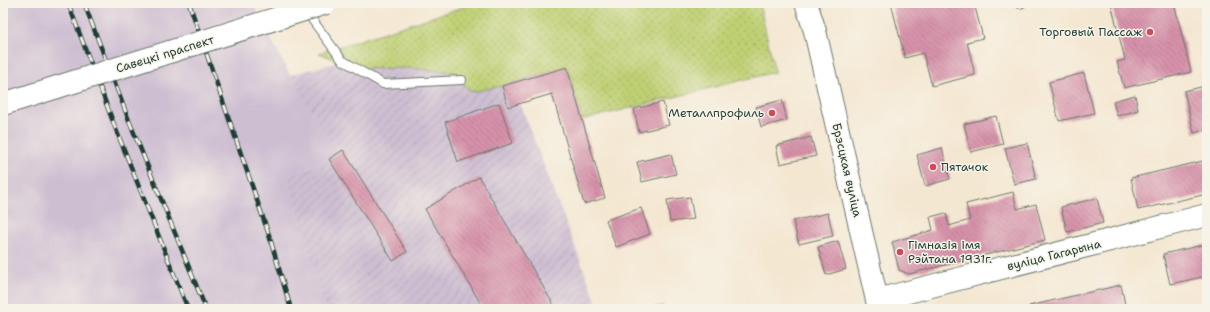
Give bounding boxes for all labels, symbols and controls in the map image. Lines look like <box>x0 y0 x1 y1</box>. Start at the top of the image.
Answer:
place label: Торговый Пассаж <box>1039 24 1142 40</box>
marker: Торговый Пассаж <box>1145 27 1155 37</box>
street label: Савецкі праспект <box>114 31 217 77</box>
place label: Металлпрофиль <box>668 105 764 121</box>
marker: Металлпрофиль <box>767 108 777 118</box>
street label: Брэсцкая вуліца <box>828 121 866 219</box>
place label: Пятачок <box>941 159 989 175</box>
marker: Пятачок <box>928 162 938 172</box>
street label: вуліца Гагарына <box>1005 235 1103 274</box>
place label: Гімназія імя Рэйтана 1931г. <box>908 237 992 267</box>
marker: Гімназія імя Рэйтана 1931г. <box>895 247 905 257</box>

